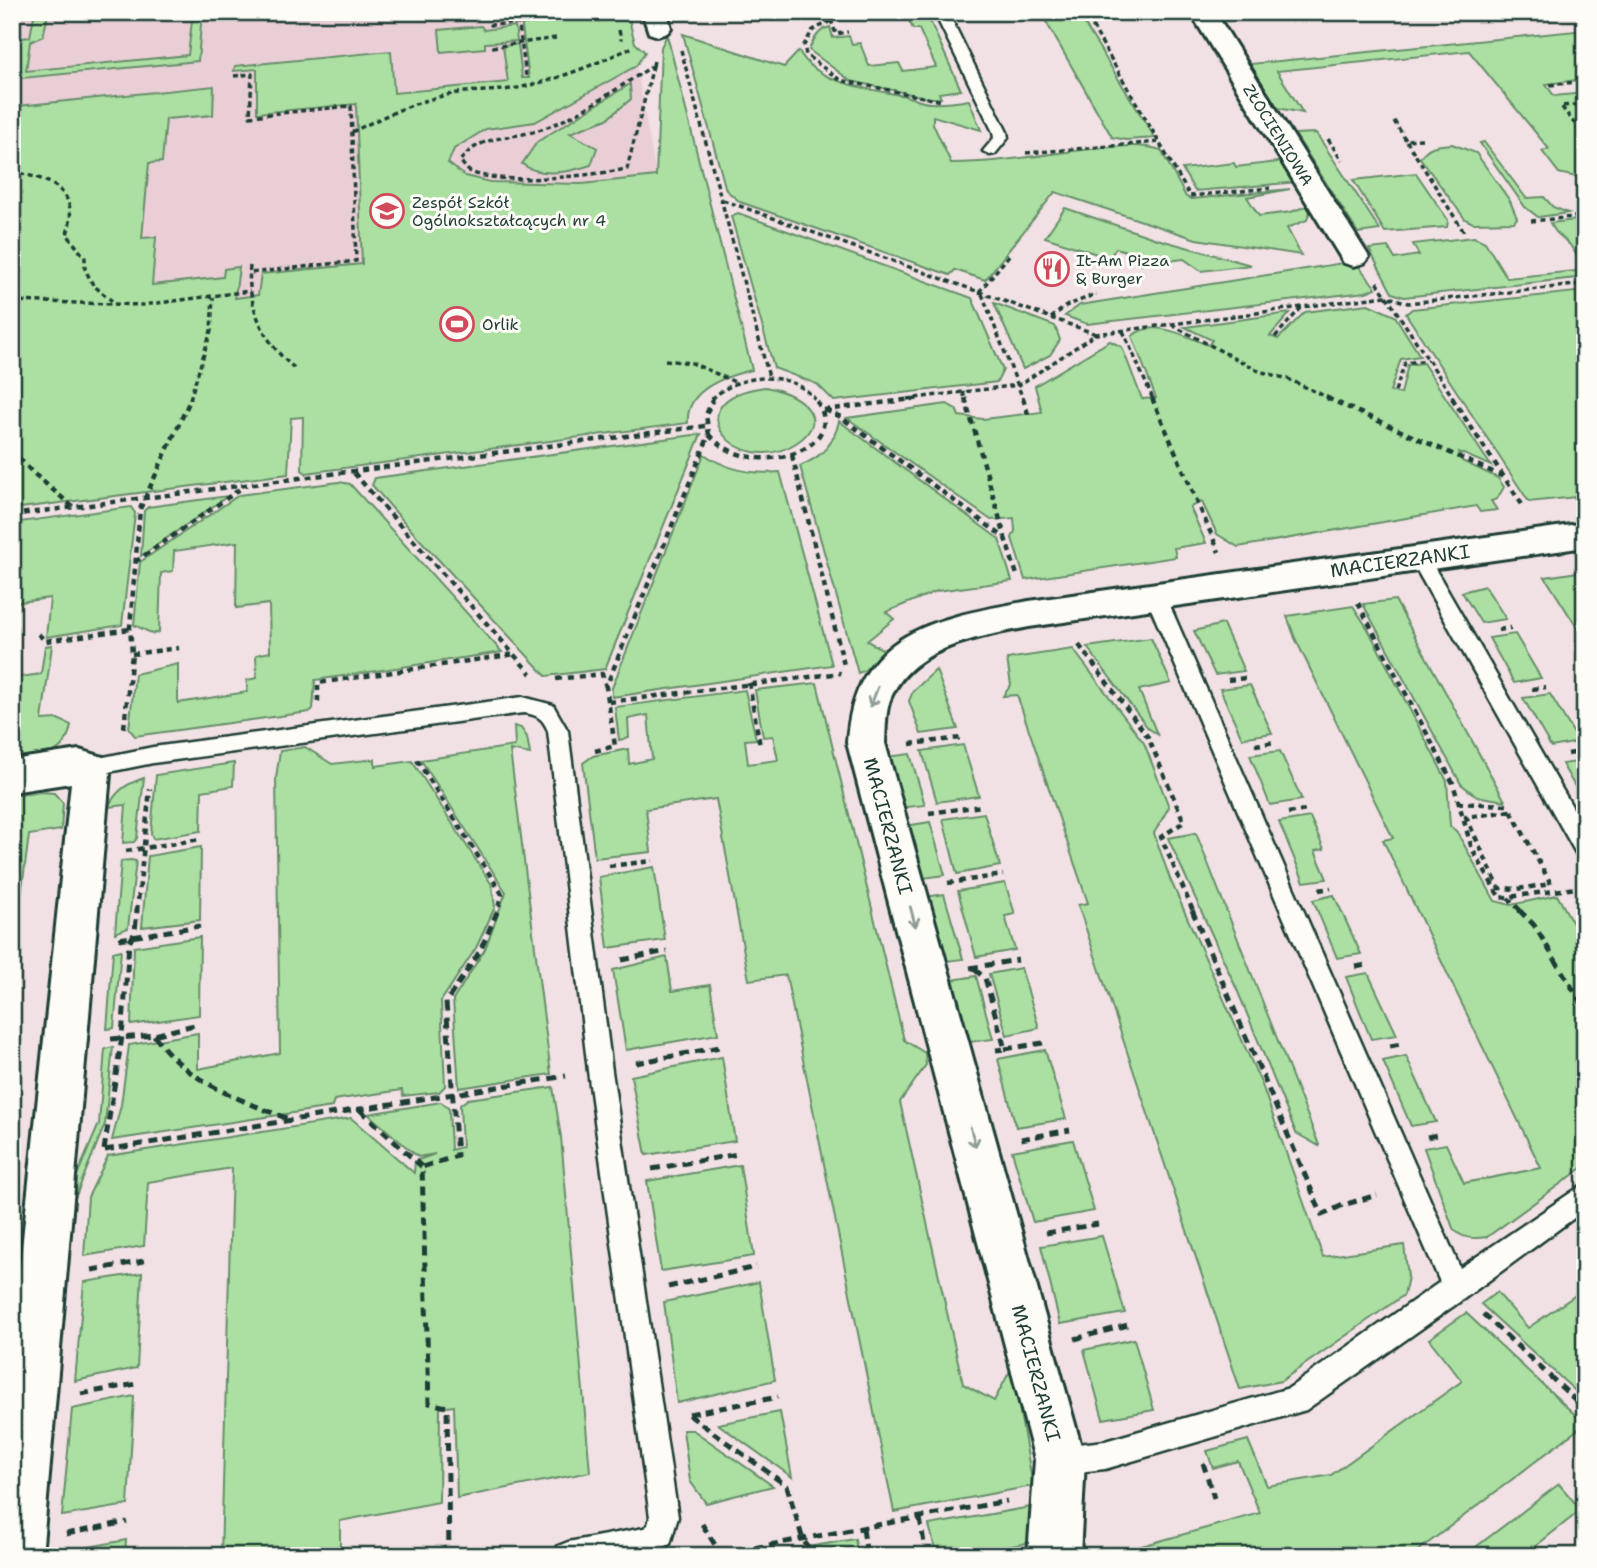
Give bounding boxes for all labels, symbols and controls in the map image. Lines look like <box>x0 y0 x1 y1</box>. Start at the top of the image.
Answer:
street label: ZŁOCIENIOWA <box>1238 80 1318 190</box>
school or university icon: Zespół Szkół Ogólnokształcących nr 4 <box>368 192 406 230</box>
place label: Zespół Szkół Ogólnokształcących nr 4 <box>412 192 606 231</box>
restaurant icon: It-Am Pizza & Burger <box>1033 250 1071 288</box>
place label: It-Am Pizza & Burger <box>1076 250 1169 289</box>
sports icon: Orlik <box>438 305 476 343</box>
place label: Orlik <box>482 314 519 335</box>
street label: MACIERZANKI <box>1329 539 1471 583</box>
one-way arrow <box>867 686 879 707</box>
street label: MACIERZANKI <box>858 755 918 897</box>
one-way arrow <box>907 905 920 928</box>
one-way arrow <box>967 1125 980 1147</box>
street label: MACIERZANKI <box>1006 1302 1066 1444</box>

